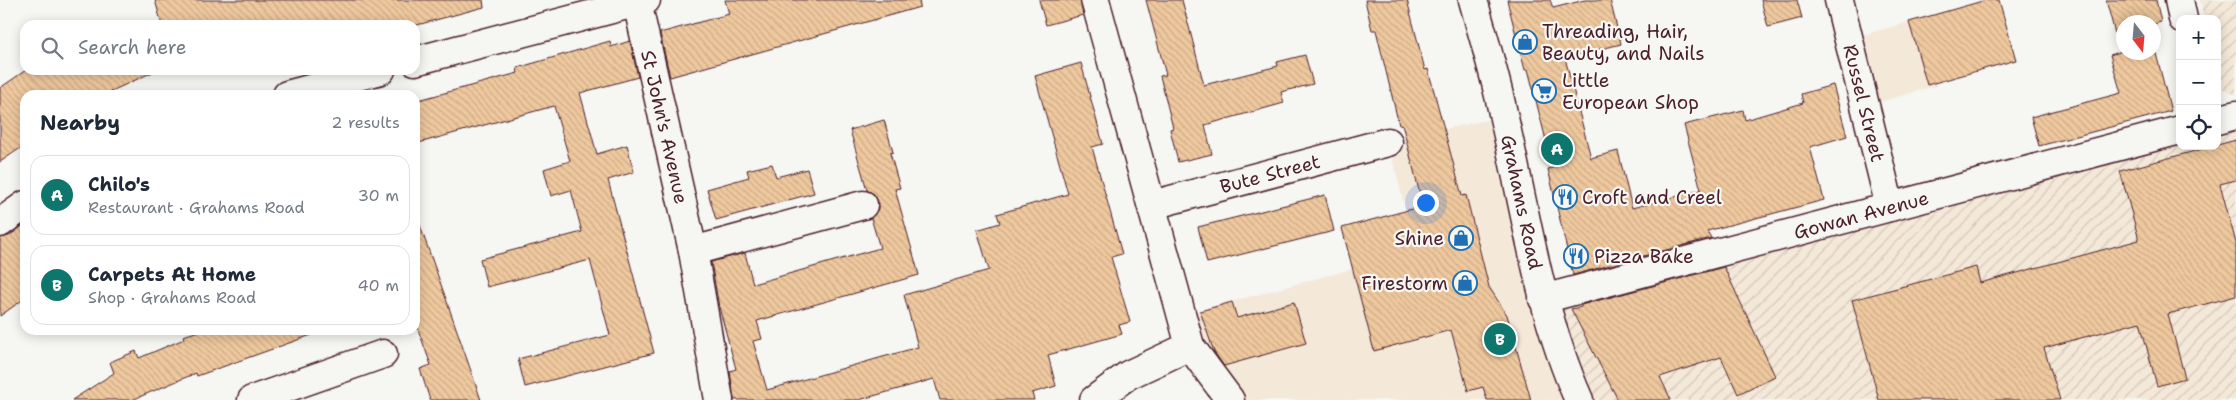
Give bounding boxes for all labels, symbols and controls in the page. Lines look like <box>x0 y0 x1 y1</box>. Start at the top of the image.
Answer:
north arrow <box>2116 15 2161 60</box>
map controls <box>2176 15 2221 150</box>
button: + <box>2176 15 2221 60</box>
place label: Threading, Hair, Beauty, and Nails <box>1542 19 1705 66</box>
search box <box>20 20 420 75</box>
shop icon: Threading, Hair, Beauty, and Nails <box>1512 29 1538 55</box>
icon: search <box>38 34 66 62</box>
text: Search here <box>78 35 187 60</box>
street label: Russel Street <box>1838 42 1891 164</box>
street label: St John's Avenue <box>636 48 694 206</box>
button: − <box>2176 60 2221 105</box>
place label: Little European Shop <box>1562 68 1699 115</box>
supermarket icon: Little European Shop <box>1531 78 1557 104</box>
button: locate <box>2176 105 2221 150</box>
text: Nearby <box>40 109 120 137</box>
text: 2 results <box>331 112 400 133</box>
pin: A <box>1541 130 1573 168</box>
street label: Grahams Road <box>1496 132 1549 272</box>
street label: Bute Street <box>1217 148 1323 199</box>
text: Chilo's <box>88 172 150 197</box>
restaurant icon: Croft and Creel <box>1552 184 1578 210</box>
text: A <box>51 185 63 206</box>
text: 30 m <box>358 185 399 206</box>
place label: Croft and Creel <box>1582 185 1722 210</box>
street label: Gowan Avenue <box>1791 185 1931 245</box>
your location <box>1413 190 1439 216</box>
text: Restaurant · Grahams Road <box>88 197 305 218</box>
shop icon: Shine <box>1448 225 1474 251</box>
place label: Shine <box>1394 226 1444 251</box>
restaurant icon: Pizza Bake <box>1563 243 1589 269</box>
place label: Pizza Bake <box>1594 244 1694 269</box>
text: Carpets At Home <box>88 262 256 287</box>
shop icon: Firestorm <box>1452 270 1478 296</box>
place label: Firestorm <box>1361 271 1448 296</box>
text: B <box>52 275 62 296</box>
text: 40 m <box>357 275 399 296</box>
text: Shop · Grahams Road <box>88 287 256 308</box>
pin: B <box>1484 320 1516 358</box>

